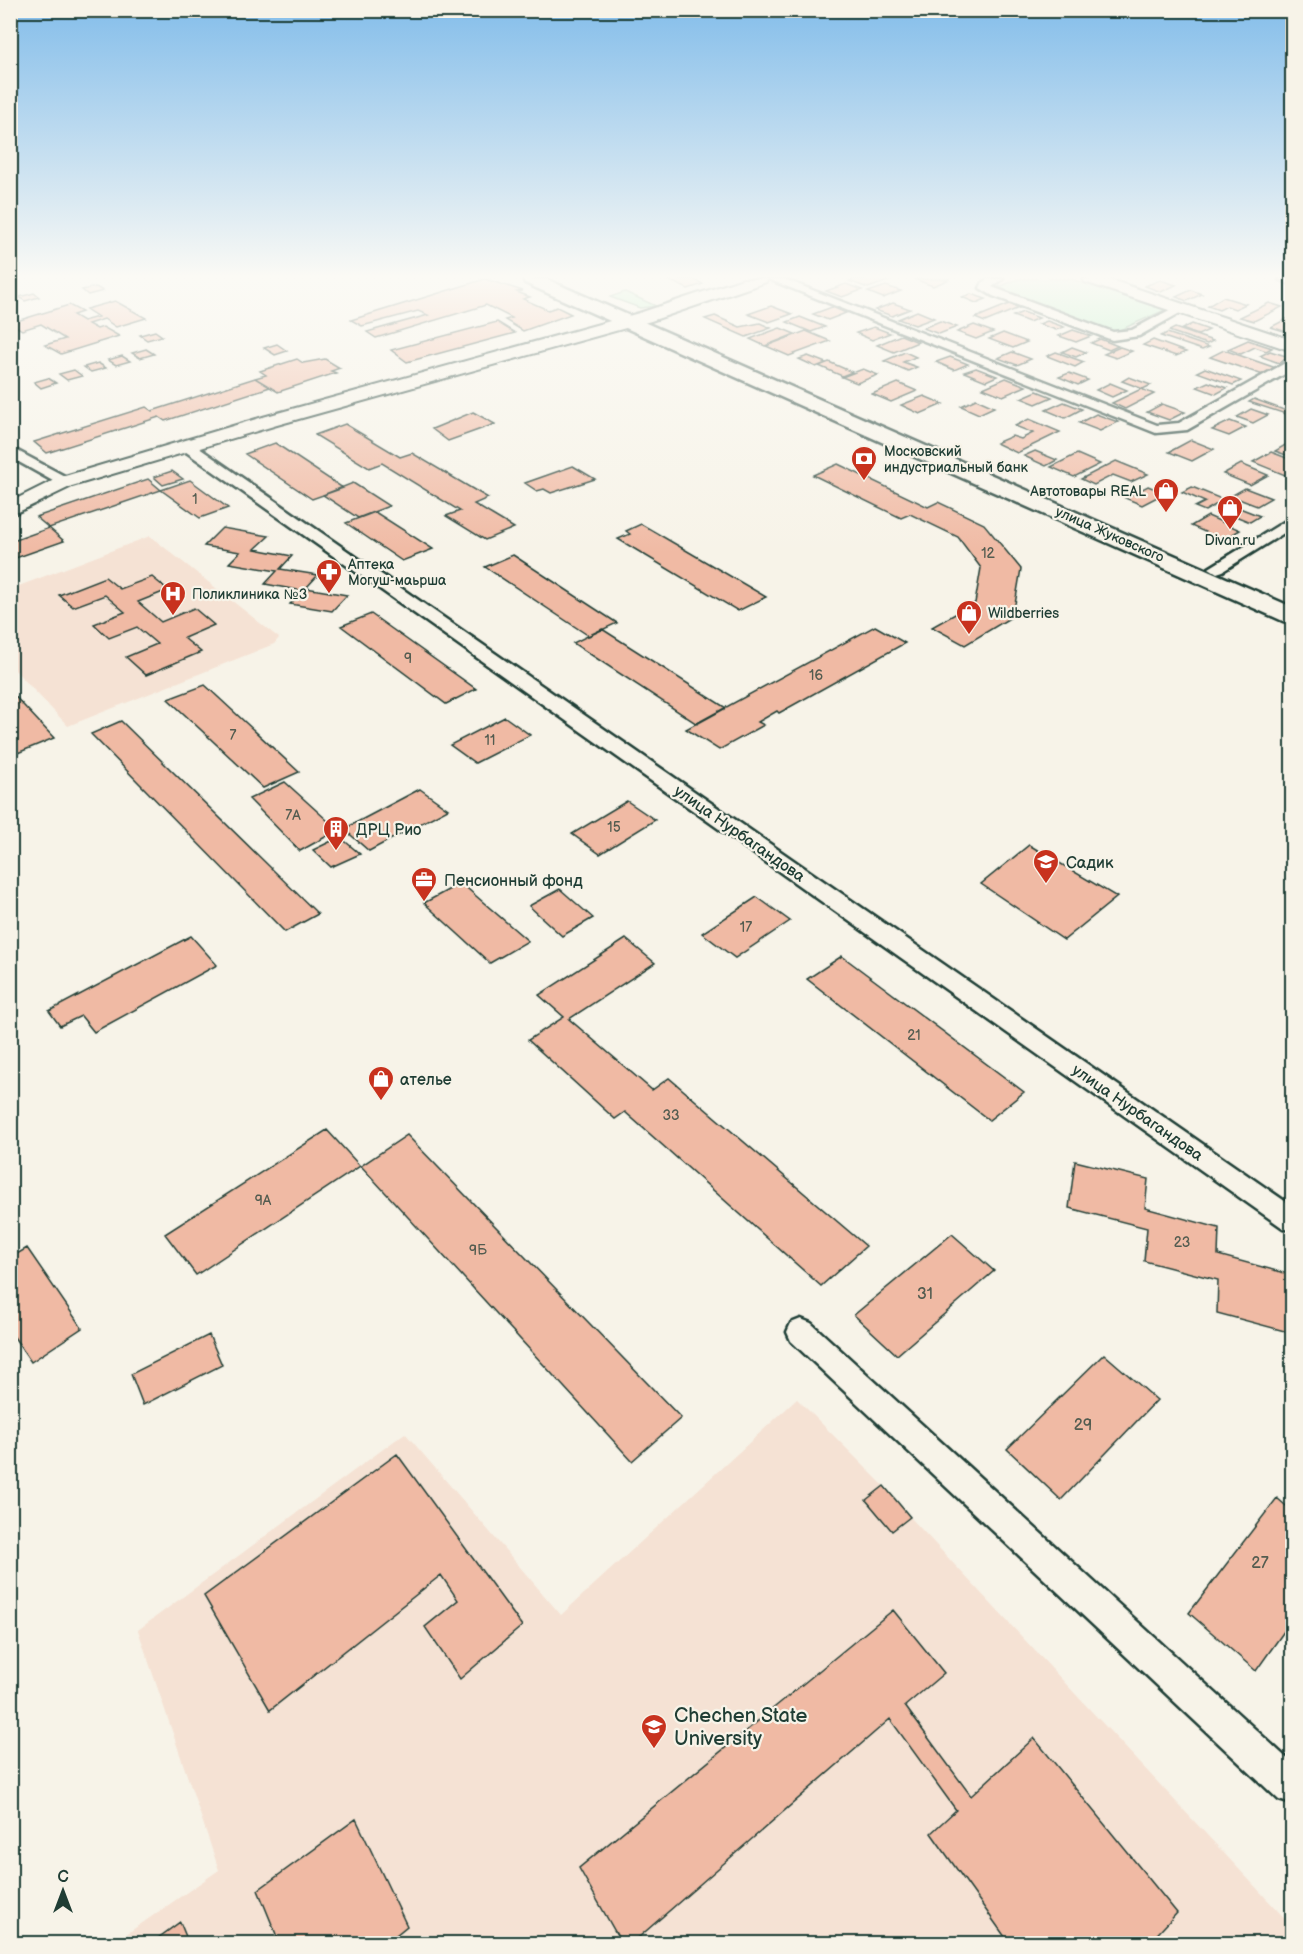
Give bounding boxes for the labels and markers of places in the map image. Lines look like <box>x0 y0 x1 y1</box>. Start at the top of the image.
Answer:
place label: Московский индустриальный банк <box>884 443 1029 476</box>
bank icon: Московский индустриальный банк <box>849 444 879 482</box>
shop icon: Автотовары REAL <box>1151 476 1181 514</box>
place label: Автотовары REAL <box>1029 483 1146 500</box>
shop icon: Divan.ru <box>1215 493 1245 531</box>
place label: Divan.ru <box>1205 532 1255 549</box>
place label: Аптека Могуш-маьрша <box>347 556 447 589</box>
pharmacy icon: Аптека Могуш-маьрша <box>314 557 344 595</box>
hospital icon: Поликлиника №3 <box>158 579 188 617</box>
place label: Поликлиника №3 <box>192 586 307 603</box>
shop icon: Wildberries <box>954 598 984 636</box>
place label: Wildberries <box>988 605 1059 622</box>
building icon: ДРЦ Рио <box>321 814 351 852</box>
place label: ДРЦ Рио <box>356 821 421 840</box>
school or university icon: Садик <box>1031 847 1061 885</box>
place label: Садик <box>1066 854 1114 873</box>
office icon: Пенсионный фонд <box>409 865 439 903</box>
place label: Пенсионный фонд <box>444 872 583 891</box>
shop icon: ателье <box>366 1064 396 1102</box>
place label: ателье <box>400 1071 452 1090</box>
place label: Chechen State University <box>674 1704 807 1751</box>
school or university icon: Chechen State University <box>639 1712 669 1750</box>

